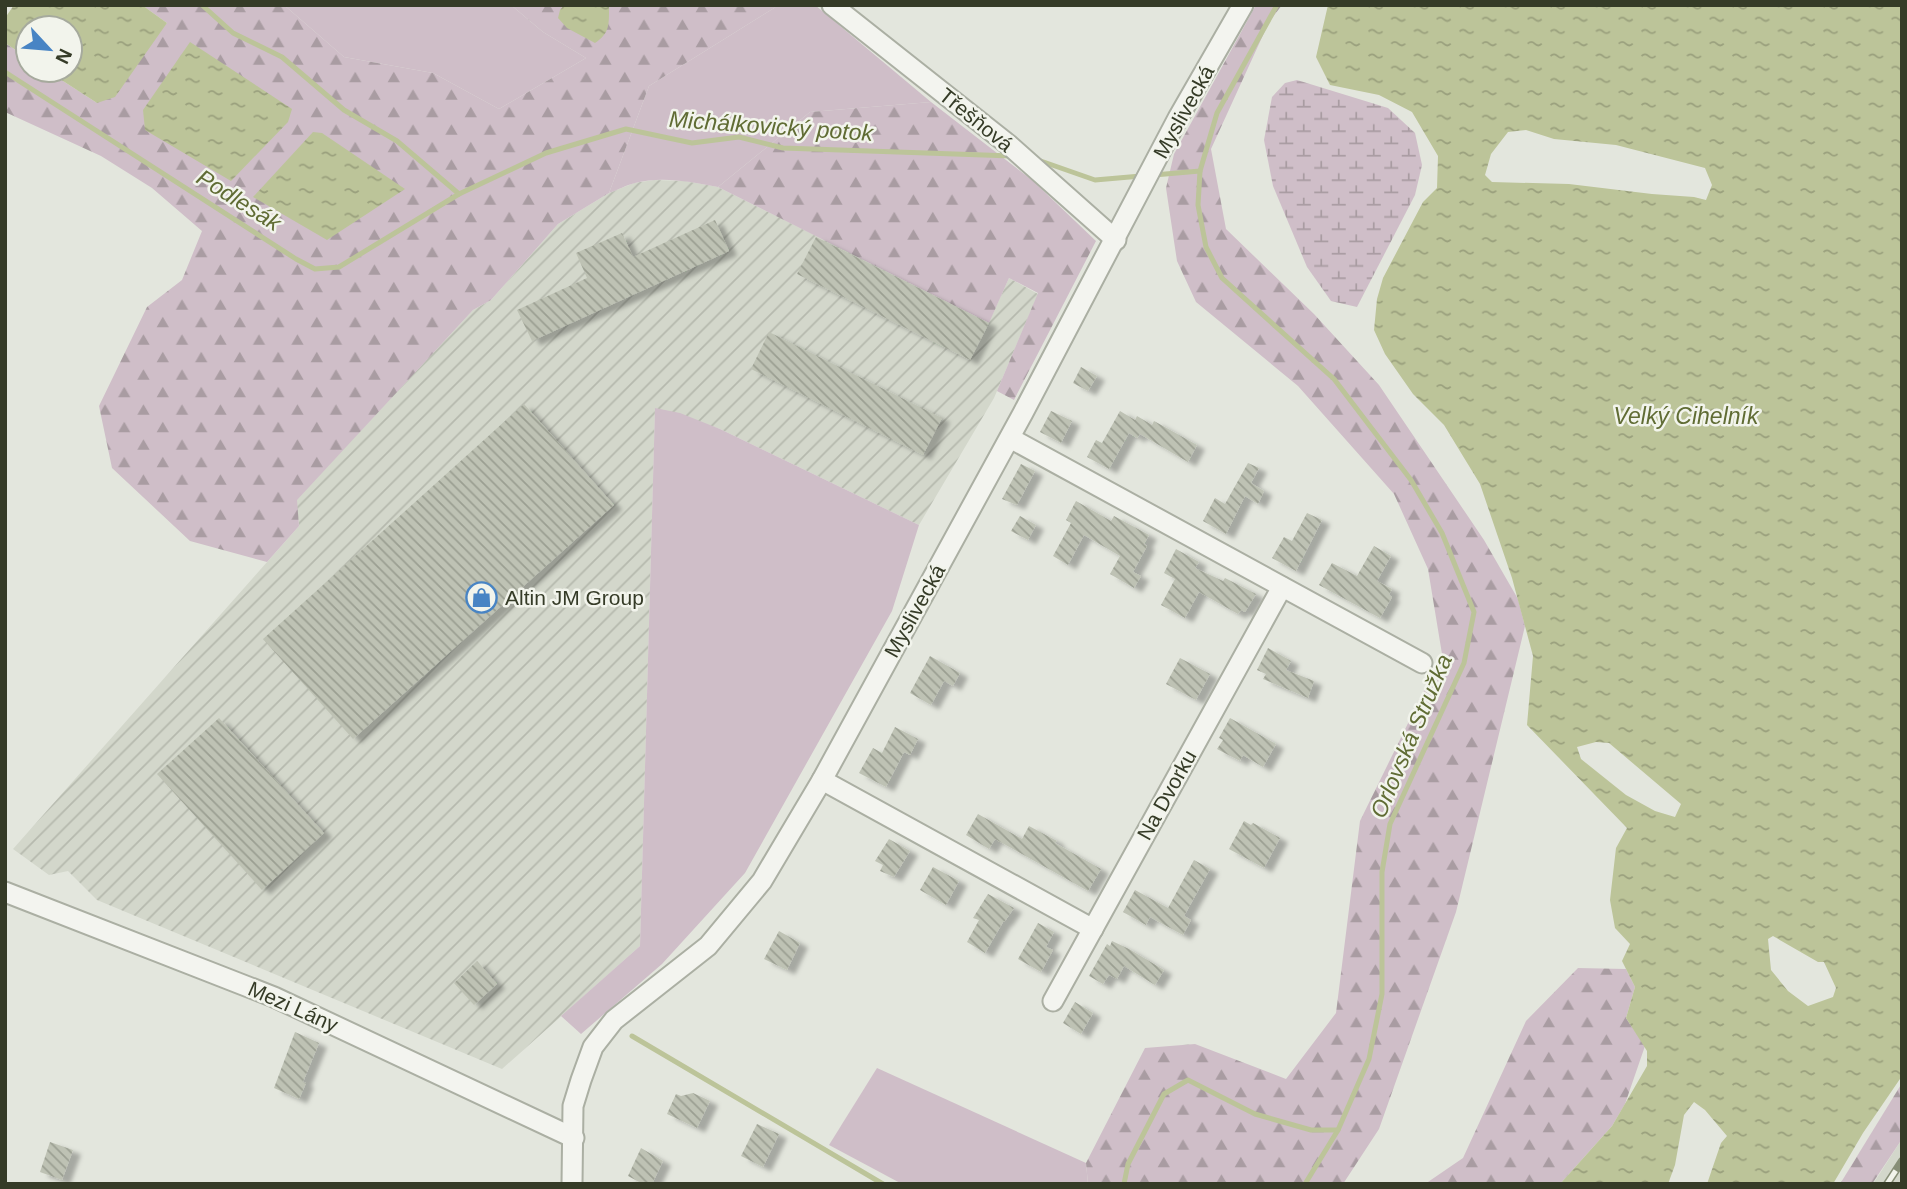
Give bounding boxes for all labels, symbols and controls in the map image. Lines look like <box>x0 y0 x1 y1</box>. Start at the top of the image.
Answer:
north arrow <box>14 14 84 84</box>
text: N <box>51 45 76 67</box>
street label: Myslivecká <box>1149 61 1219 162</box>
street label: Třešňová <box>935 83 1018 156</box>
water label: Michálkovický potok <box>668 106 875 146</box>
water label: Podlesák <box>192 164 287 237</box>
water label: Velký Cihelník <box>1614 403 1760 429</box>
street label: Myslivecká <box>880 560 950 661</box>
shop icon: Altin JM Group <box>465 581 499 615</box>
place label: Altin JM Group <box>505 586 644 609</box>
water label: Orlovská Stružka <box>1365 650 1457 822</box>
street label: Na Dvorku <box>1132 746 1201 844</box>
street label: Mezi Lány <box>245 977 342 1037</box>

